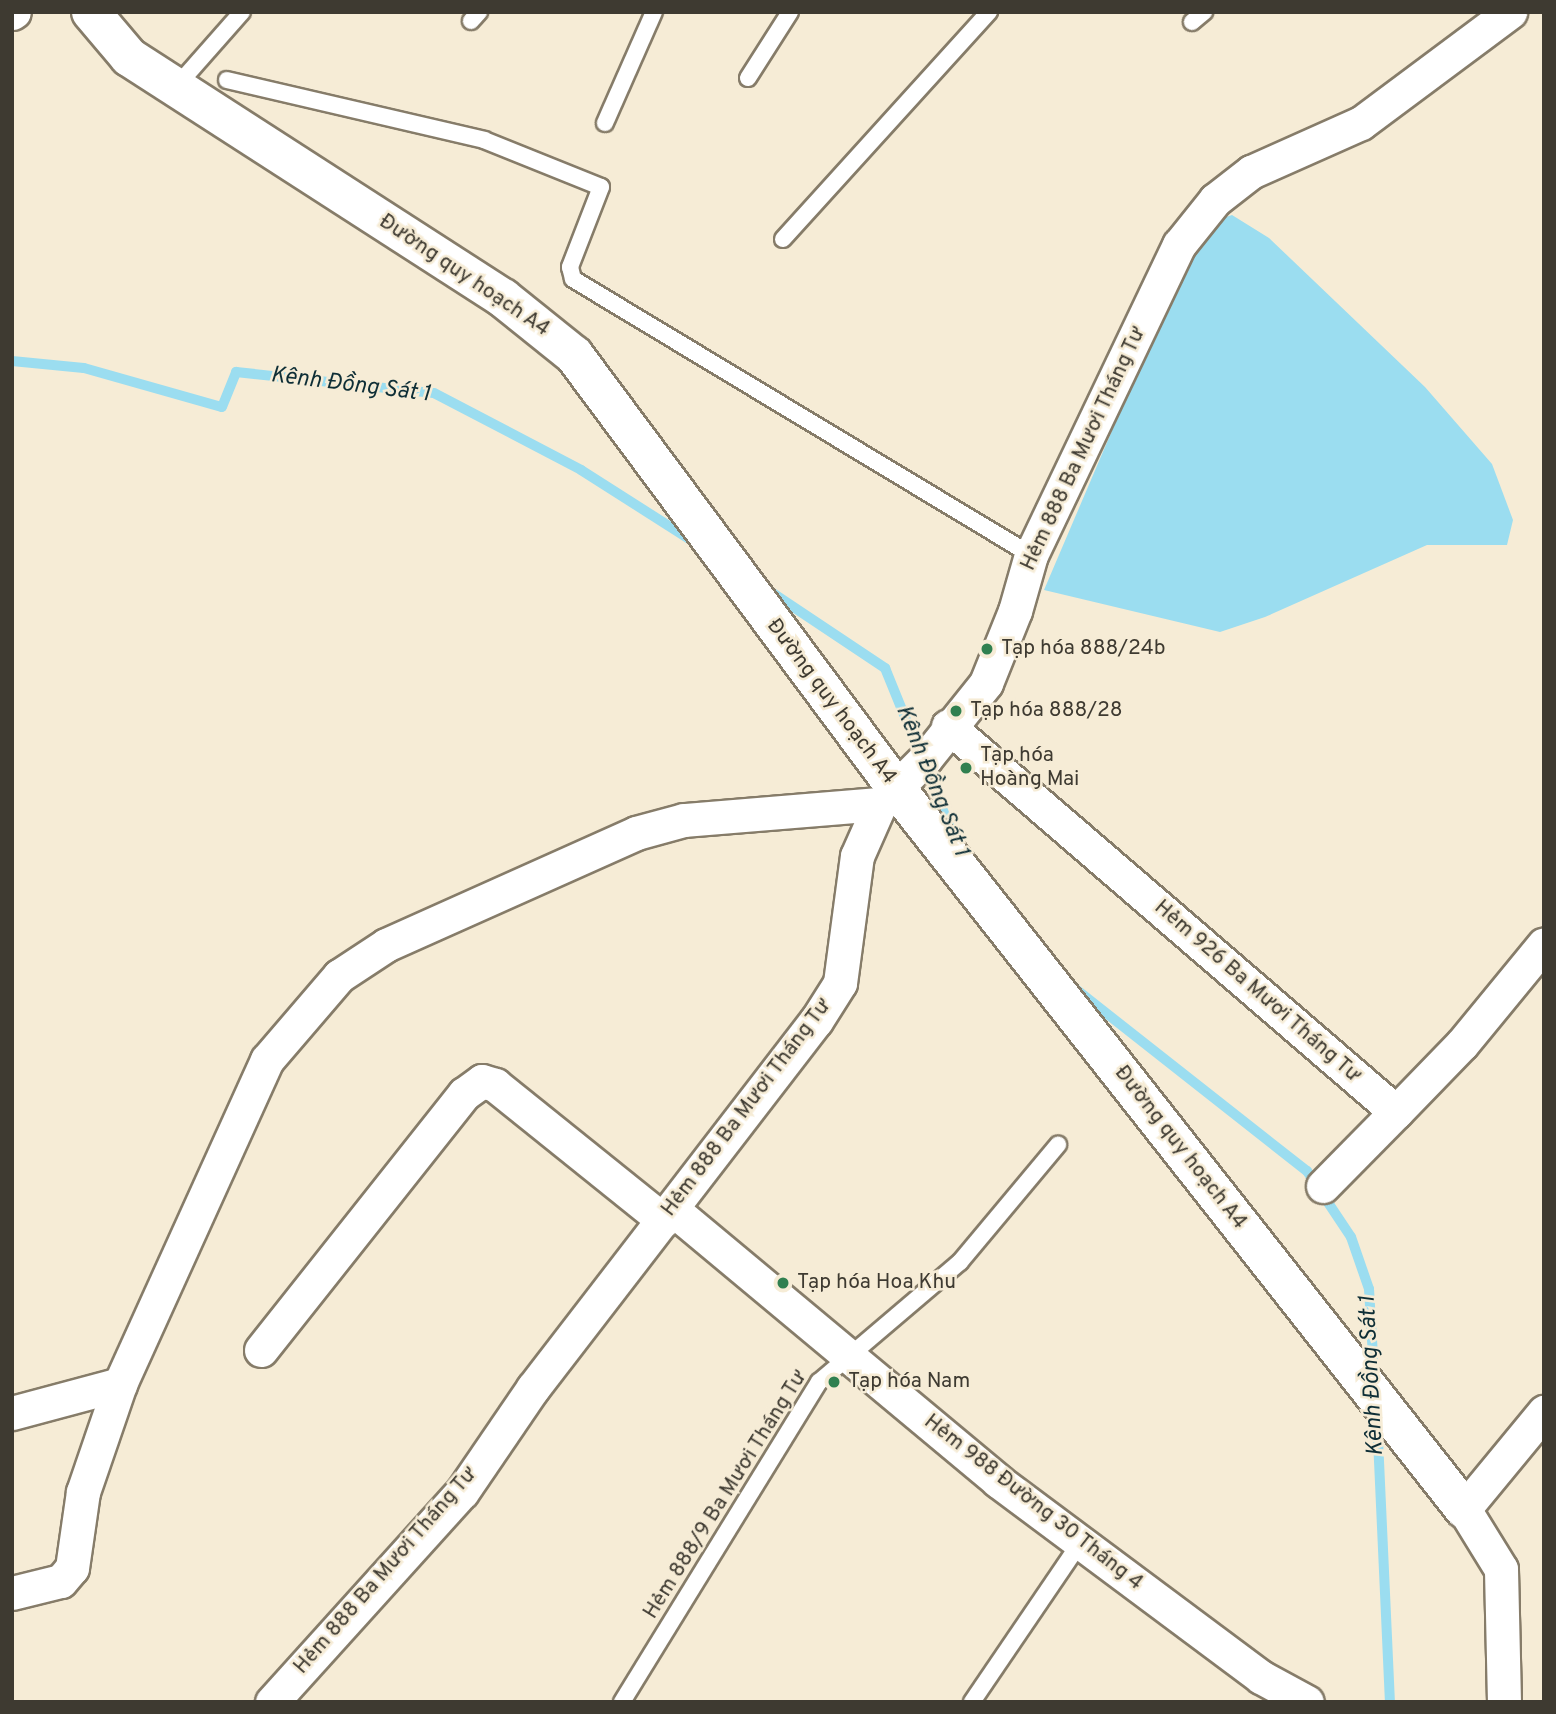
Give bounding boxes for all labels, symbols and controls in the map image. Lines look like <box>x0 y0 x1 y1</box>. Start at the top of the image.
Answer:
street label: Đường quy hoạch A4 <box>374 209 554 343</box>
street label: Hẻm 888 Ba Mươi Tháng Tư <box>1016 322 1152 576</box>
water label: Kênh Đồng Sát 1 <box>269 363 431 409</box>
street label: Đường quy hoạch A4 <box>760 614 902 790</box>
place label: Tạp hóa 888/24b <box>1001 636 1165 662</box>
marker: Tạp hóa 888/24b <box>979 641 995 657</box>
place label: Tạp hóa 888/28 <box>970 698 1123 724</box>
water label: Kênh Đồng Sát 1 <box>888 702 974 860</box>
marker: Tạp hóa 888/28 <box>948 703 964 719</box>
place label: Tạp hóa Hoàng Mai <box>980 743 1079 793</box>
marker: Tạp hóa Hoàng Mai <box>958 760 974 776</box>
street label: Hẻm 926 Ba Mươi Tháng Tư <box>1148 895 1366 1089</box>
street label: Hẻm 888 Ba Mươi Tháng Tư <box>656 993 838 1223</box>
street label: Đường quy hoạch A4 <box>1108 1061 1252 1235</box>
place label: Tạp hóa Hoa Khu <box>797 1270 956 1296</box>
marker: Tạp hóa Hoa Khu <box>775 1275 791 1291</box>
water label: Kênh Đồng Sát 1 <box>1355 1295 1391 1457</box>
street label: Hẻm 888/9 Ba Mươi Tháng Tư <box>638 1365 814 1625</box>
place label: Tạp hóa Nam <box>848 1369 970 1395</box>
marker: Tạp hóa Nam <box>826 1374 842 1390</box>
street label: Hẻm 988 Đường 30 Tháng 4 <box>918 1409 1148 1597</box>
street label: Hẻm 888 Ba Mươi Tháng Tư <box>289 1462 483 1680</box>

